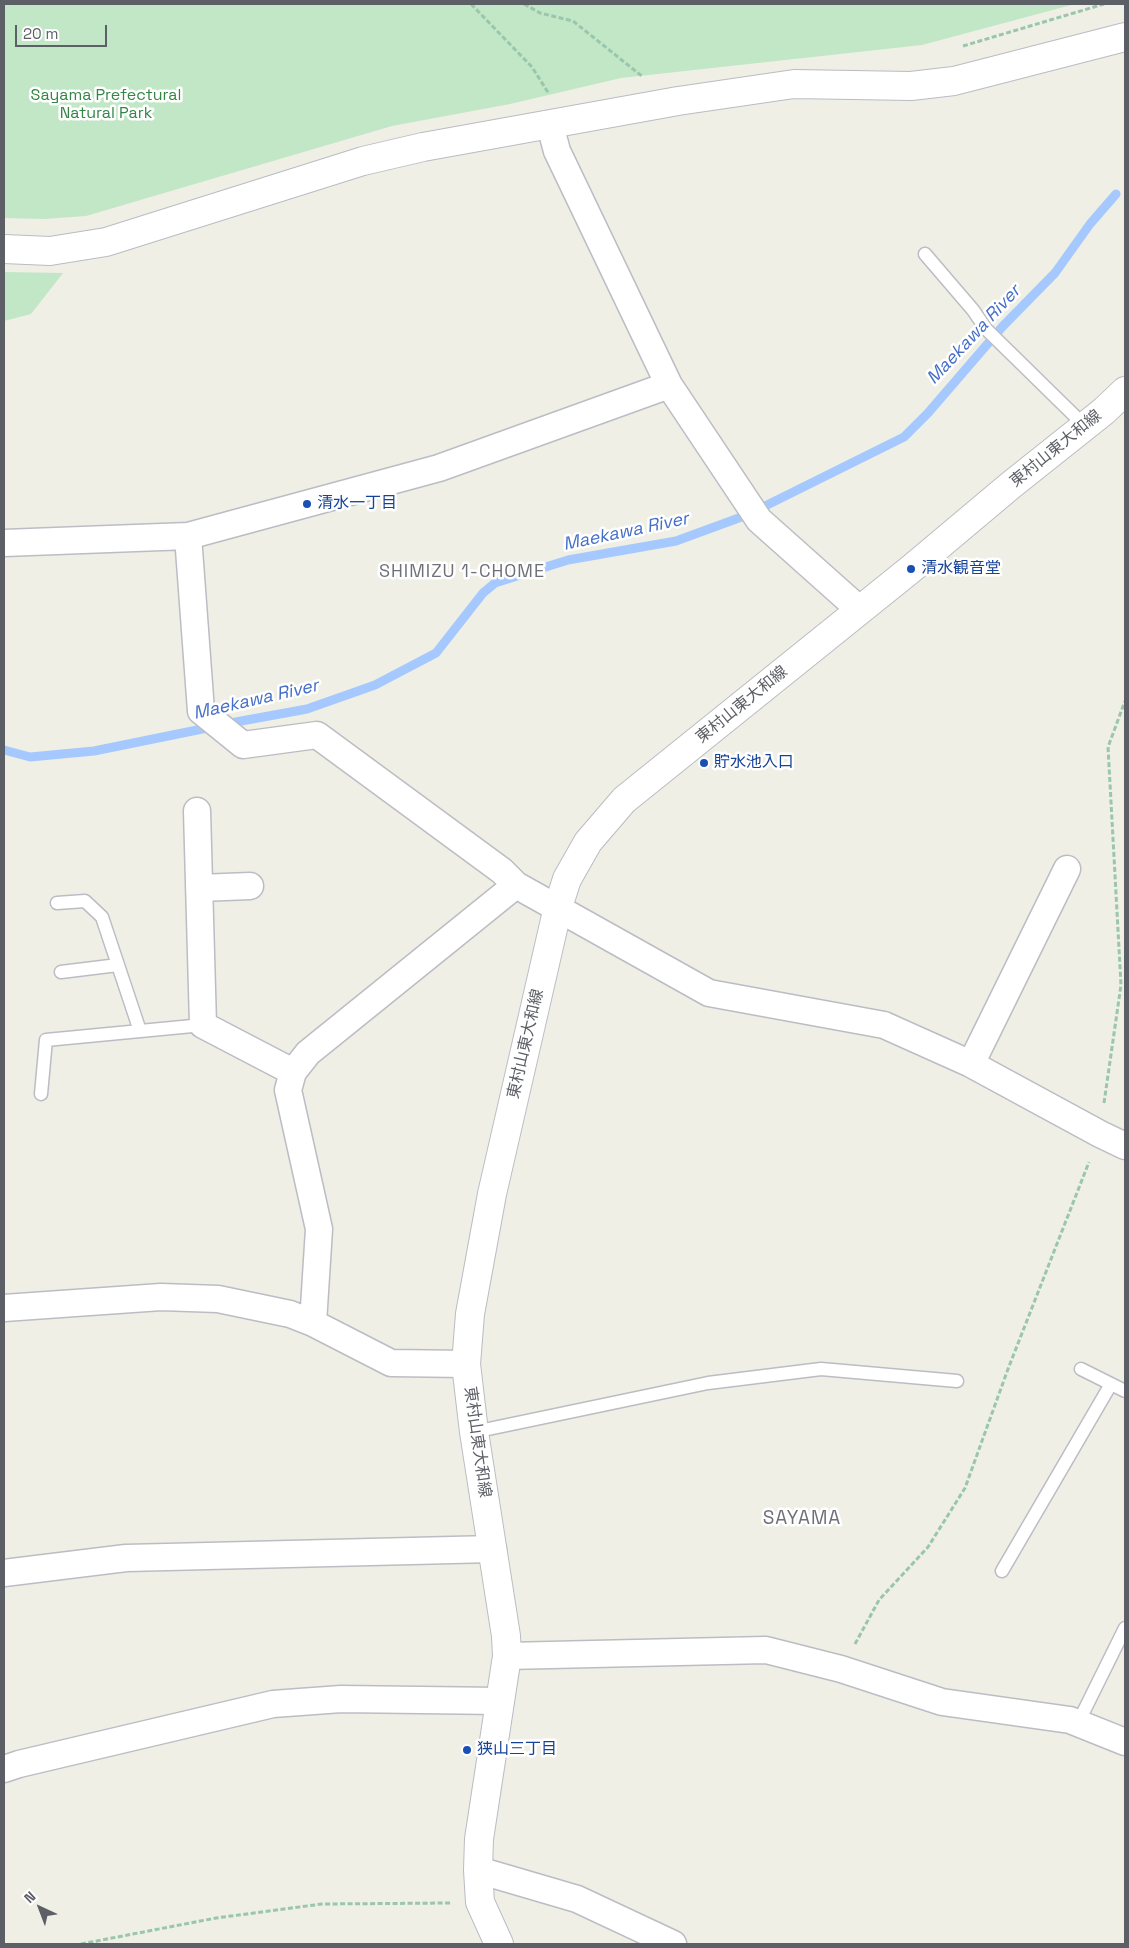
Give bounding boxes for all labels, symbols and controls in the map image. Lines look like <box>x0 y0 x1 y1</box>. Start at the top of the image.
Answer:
scale bar <box>18 15 110 47</box>
text: 20 m <box>23 24 58 43</box>
park label: Sayama Prefectural Natural Park <box>31 86 181 124</box>
water label: Maekawa River <box>923 281 1025 389</box>
street label: 東村山東大和線 <box>1006 406 1106 492</box>
place label: 清水一丁目 <box>317 494 397 514</box>
marker: 清水一丁目 <box>301 498 313 510</box>
water label: Maekawa River <box>561 508 691 556</box>
place label: 清水観音堂 <box>921 559 1001 579</box>
district label: SHIMIZU 1-CHOME <box>377 561 547 583</box>
marker: 清水観音堂 <box>905 563 917 575</box>
street label: 東村山東大和線 <box>692 662 792 748</box>
water label: Maekawa River <box>191 675 321 725</box>
place label: 貯水池入口 <box>714 753 794 773</box>
marker: 貯水池入口 <box>698 757 710 769</box>
street label: 東村山東大和線 <box>504 987 548 1101</box>
street label: 東村山東大和線 <box>460 1385 494 1499</box>
district label: SAYAMA <box>762 1508 842 1530</box>
place label: 狭山三丁目 <box>477 1740 557 1760</box>
marker: 狭山三丁目 <box>461 1744 473 1756</box>
north arrow <box>15 1883 65 1933</box>
text: N <box>20 1887 39 1907</box>

